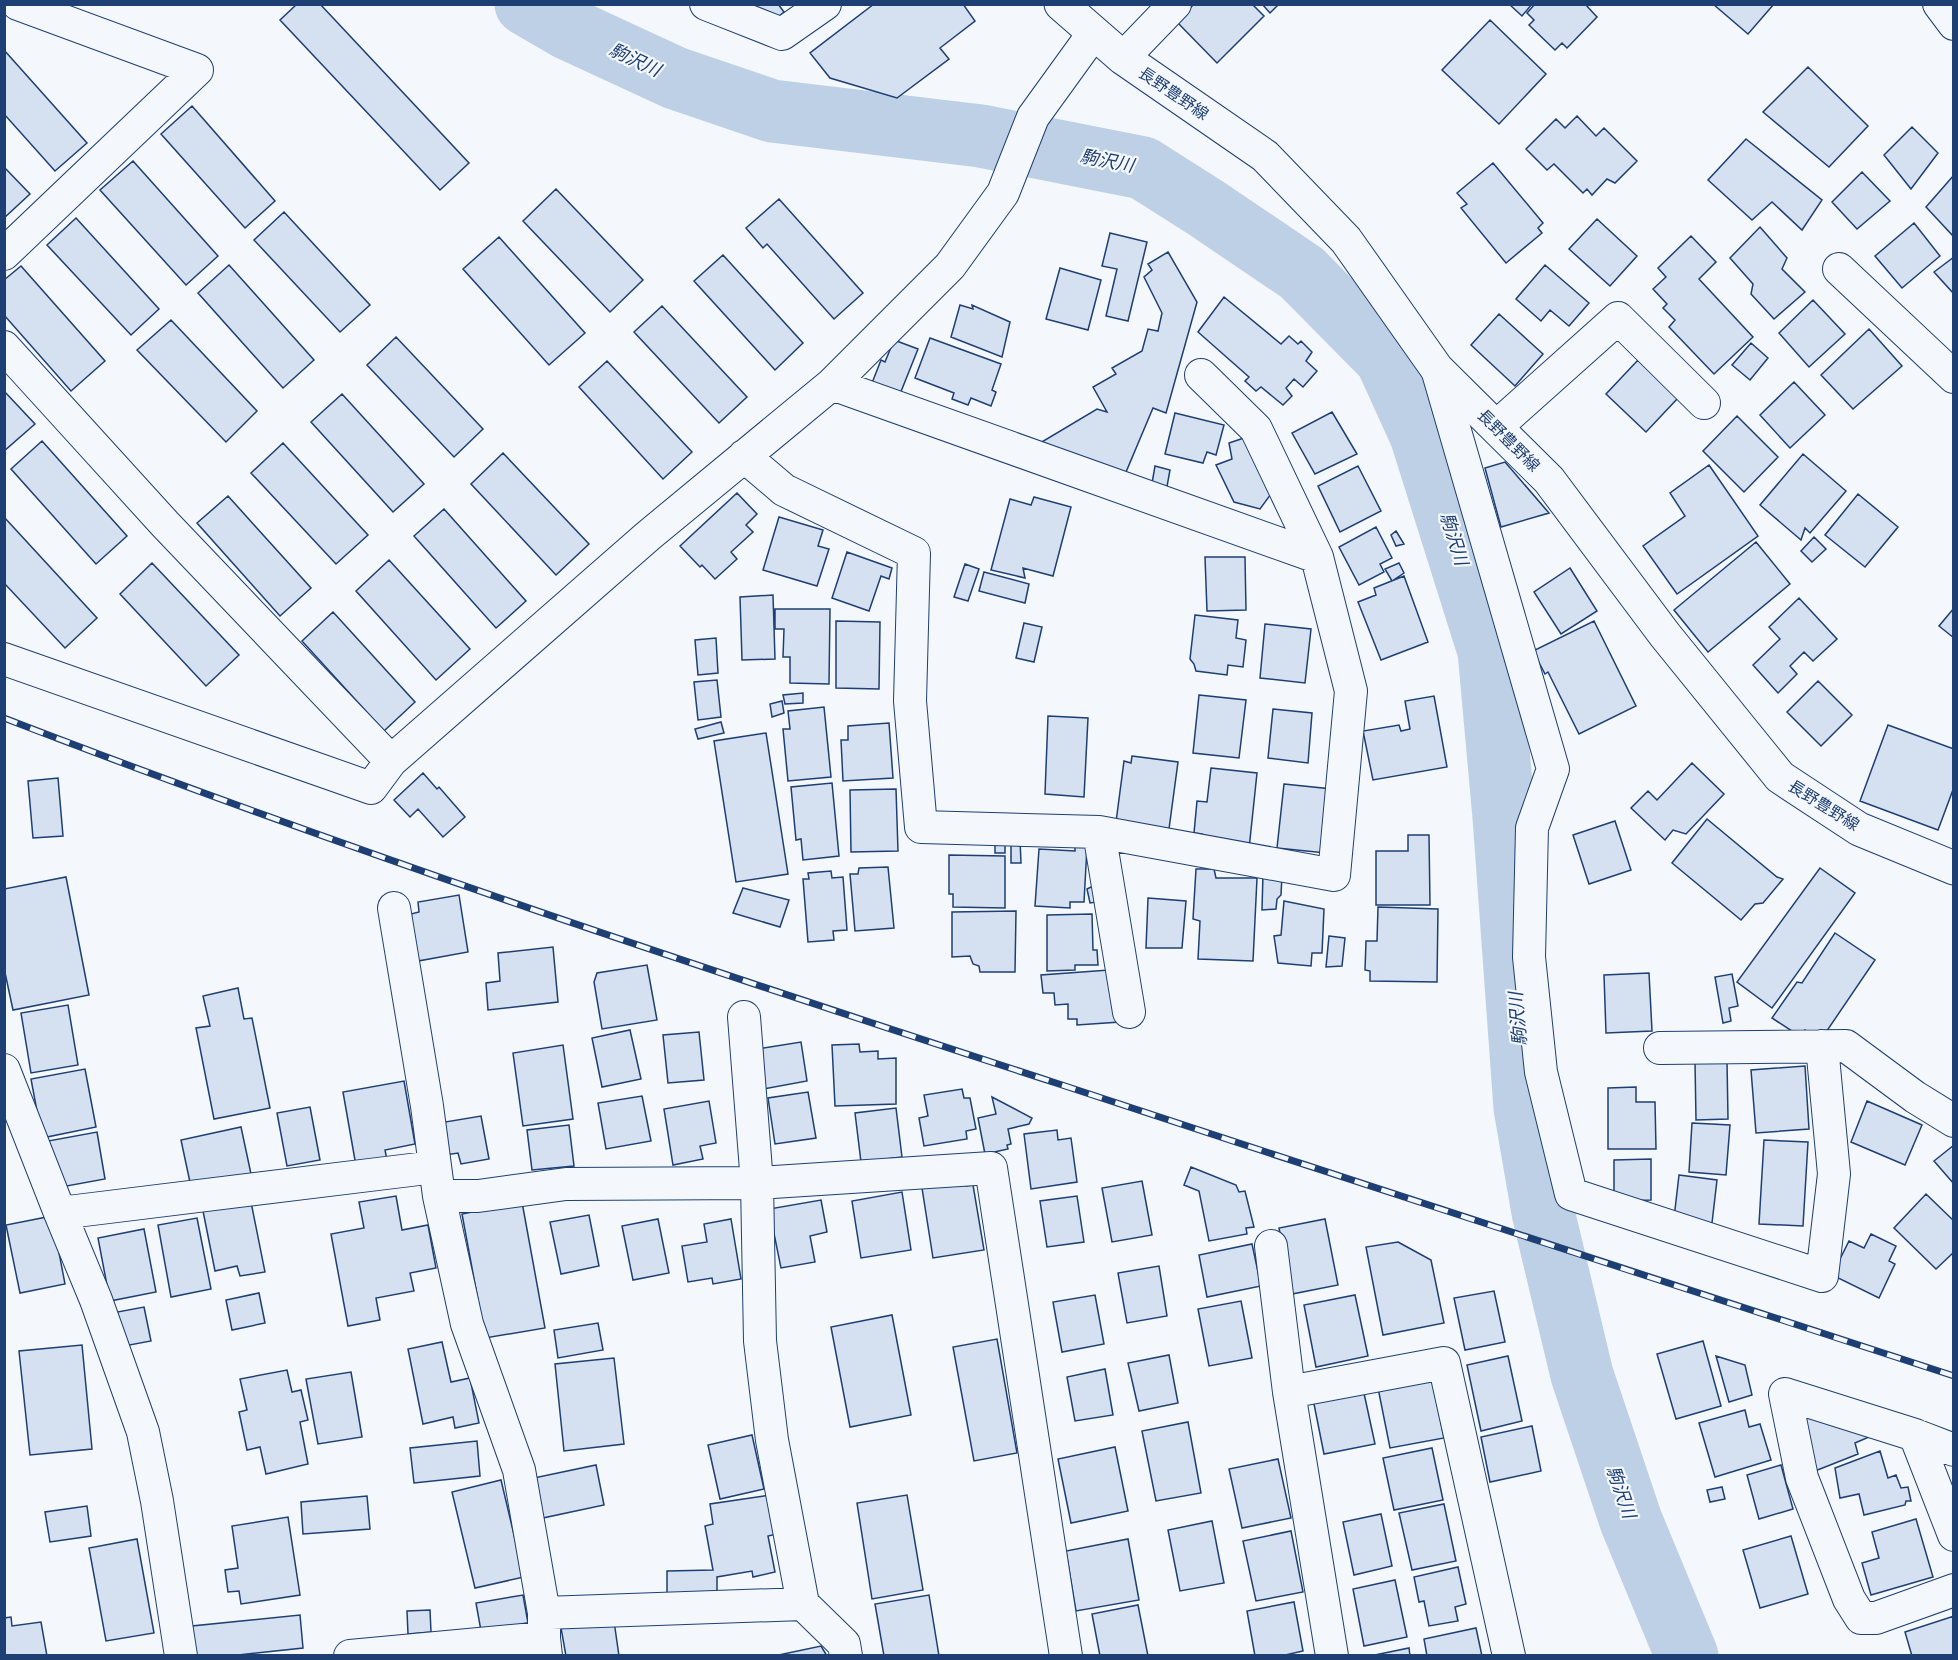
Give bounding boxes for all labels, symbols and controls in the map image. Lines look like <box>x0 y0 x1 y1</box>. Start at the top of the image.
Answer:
water label: 駒沢川 <box>606 38 666 82</box>
street label: 長野豊野線 <box>1135 62 1213 124</box>
water label: 駒沢川 <box>1078 144 1138 177</box>
street label: 長野豊野線 <box>1474 405 1544 475</box>
water label: 駒沢川 <box>1436 510 1474 570</box>
street label: 長野豊野線 <box>1785 775 1863 835</box>
water label: 駒沢川 <box>1504 989 1531 1047</box>
water label: 駒沢川 <box>1602 1463 1642 1523</box>

